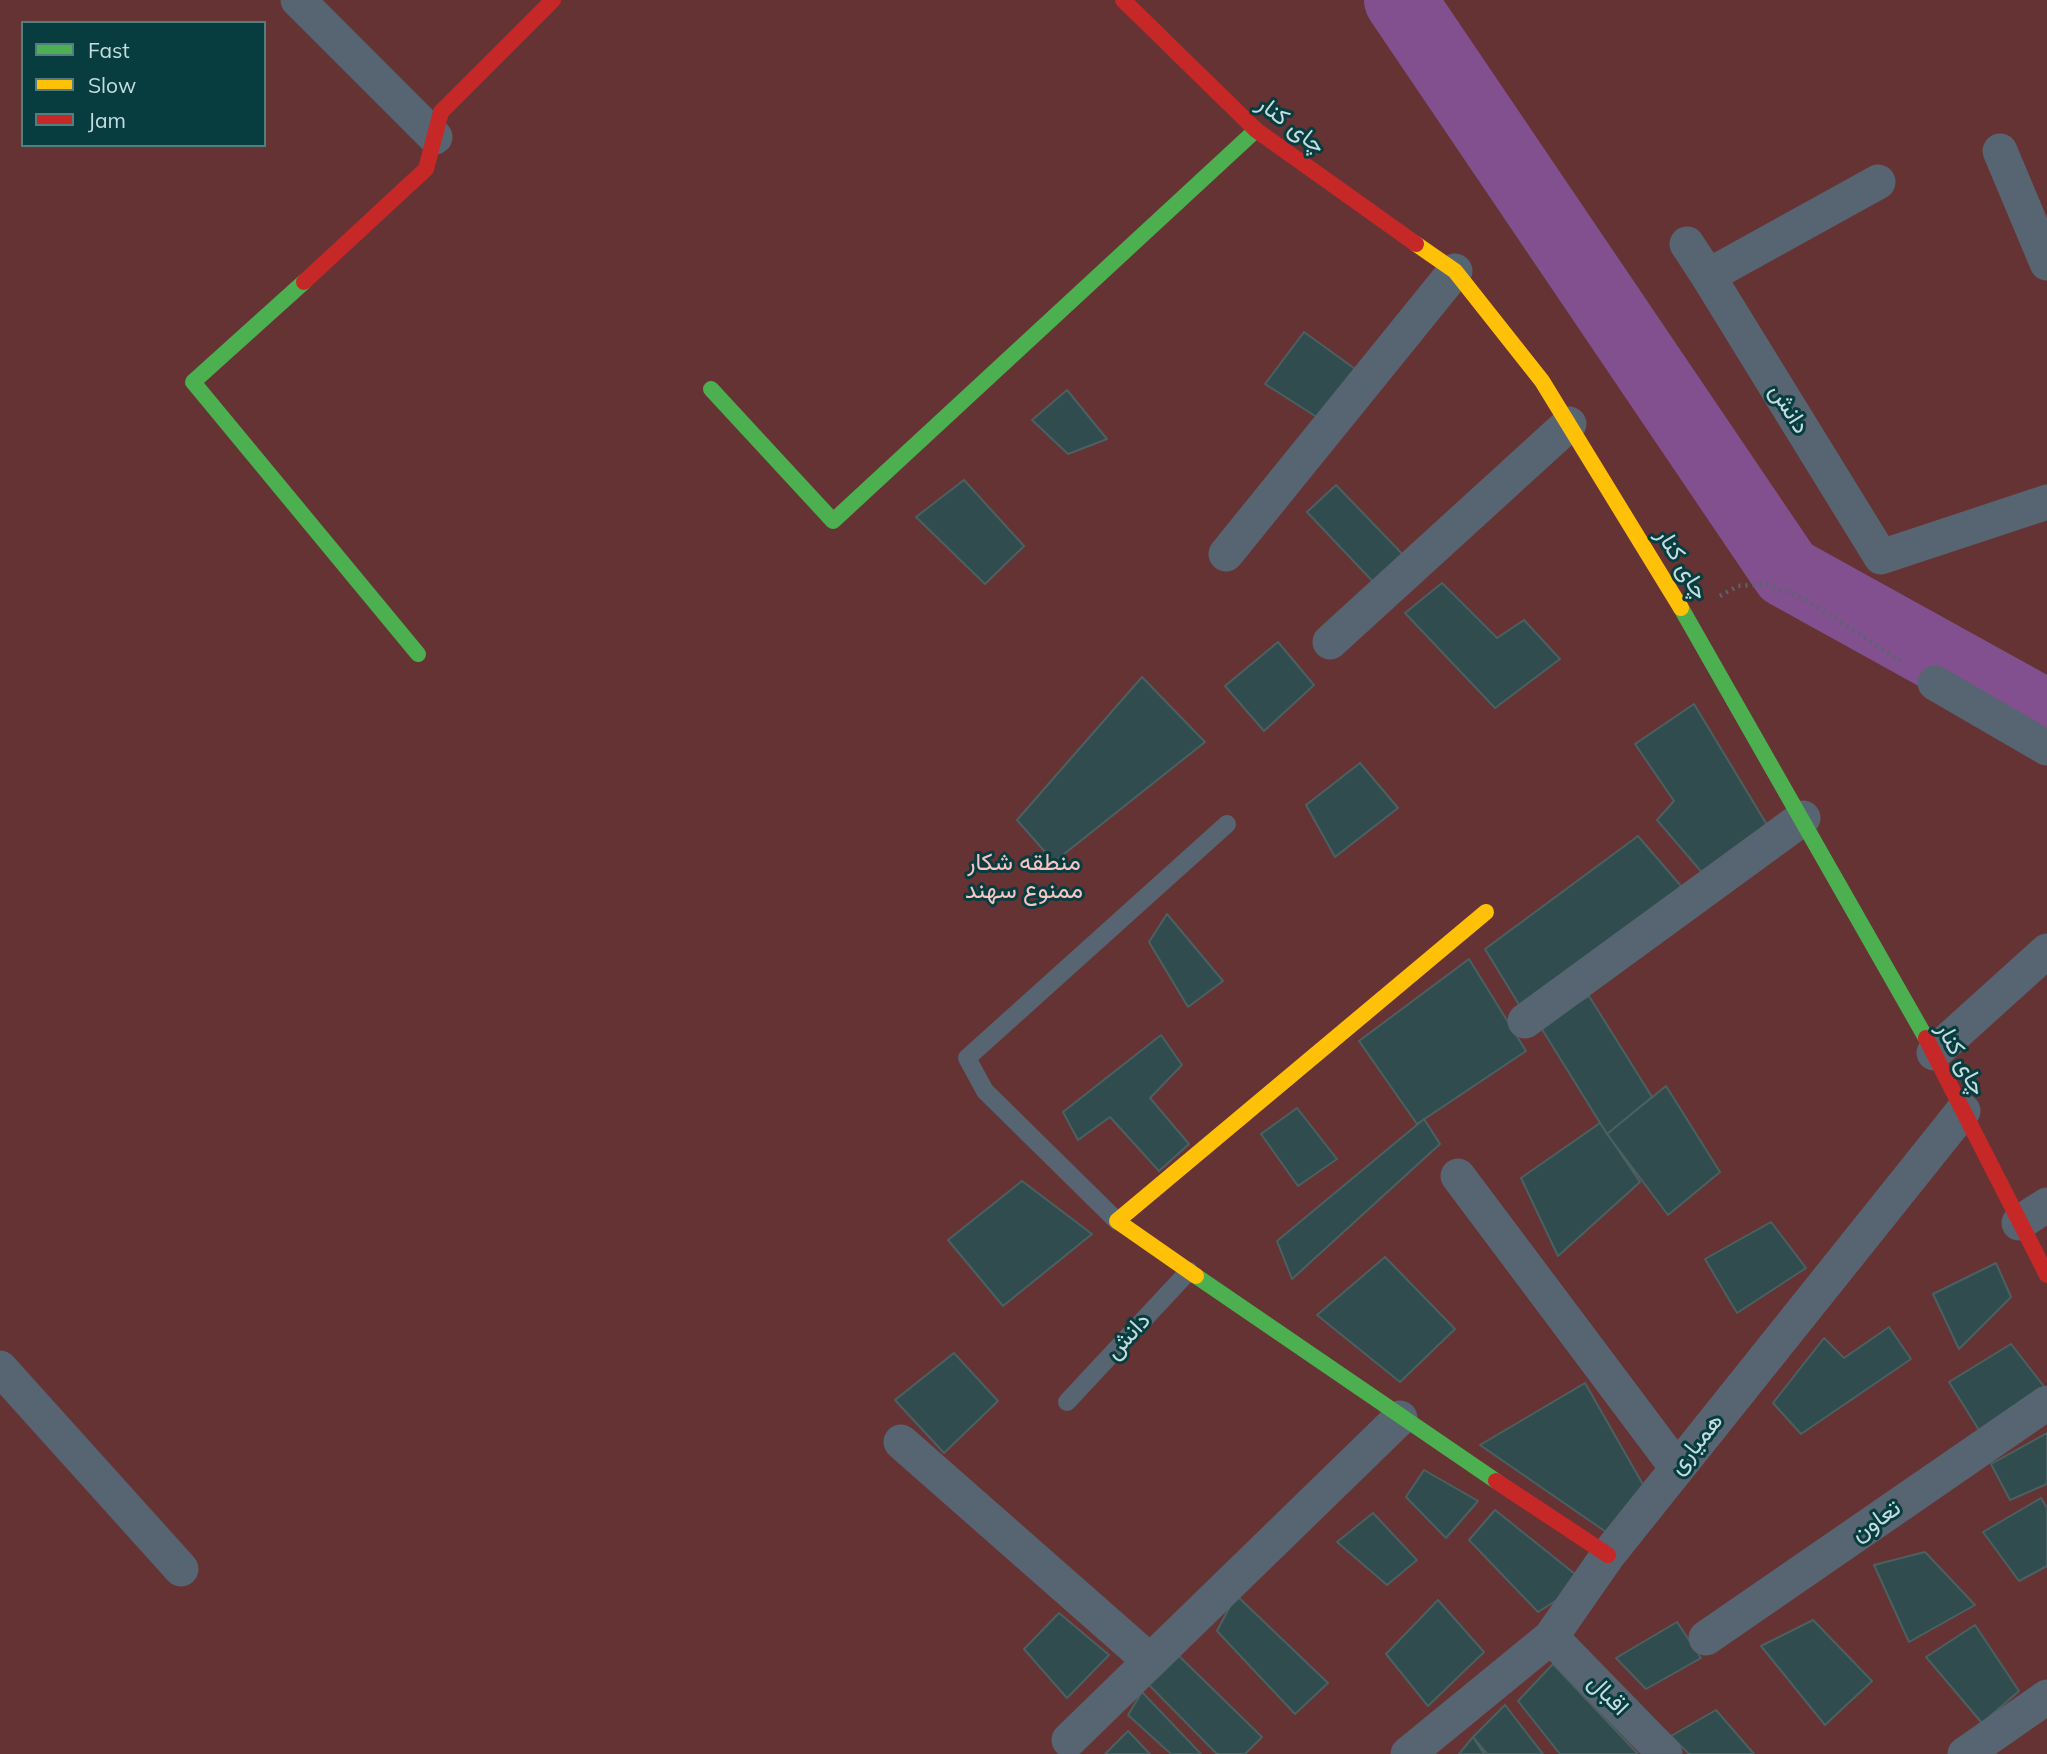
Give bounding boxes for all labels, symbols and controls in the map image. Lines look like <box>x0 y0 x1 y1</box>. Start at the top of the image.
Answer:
legend <box>21 21 266 147</box>
text: Fast <box>88 37 130 63</box>
text: Slow <box>88 72 136 98</box>
street label: چای کنار <box>1251 89 1331 161</box>
text: Jam <box>88 107 126 133</box>
street label: دانش <box>1763 379 1815 439</box>
street label: چای کنار <box>1649 523 1715 605</box>
park label: منطقه شکار ممنوع سهند <box>965 849 1083 905</box>
street label: چای کنار <box>1930 1017 1992 1101</box>
street label: دانش <box>1099 1307 1157 1365</box>
street label: همیاری <box>1663 1408 1729 1480</box>
street label: تعاون <box>1846 1494 1906 1548</box>
street label: اقبال <box>1581 1668 1635 1722</box>

